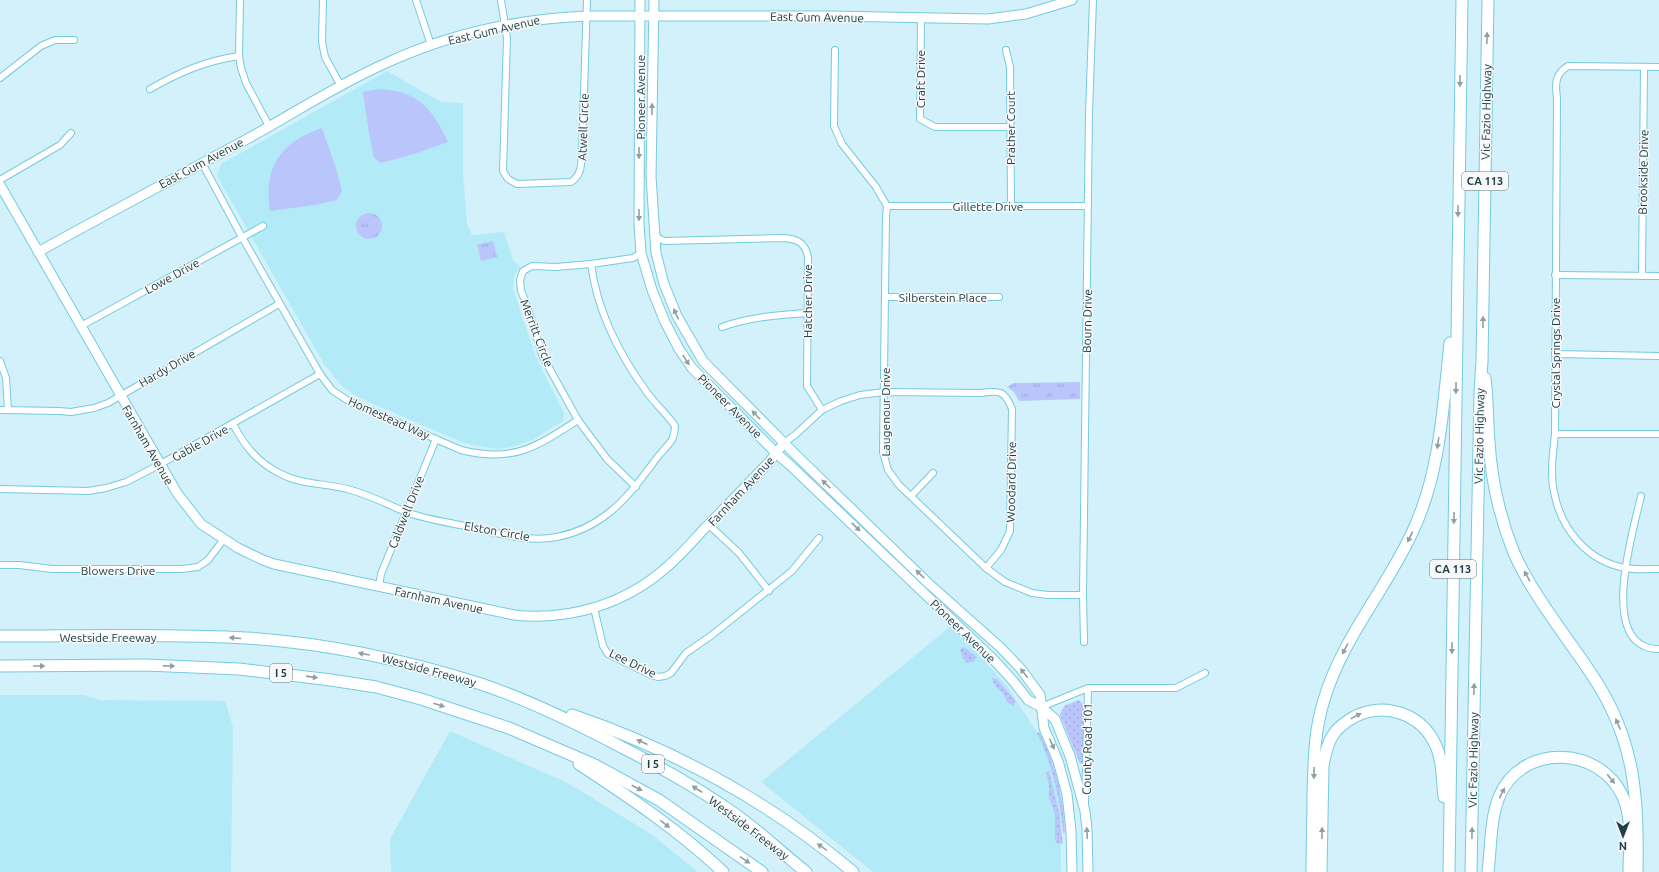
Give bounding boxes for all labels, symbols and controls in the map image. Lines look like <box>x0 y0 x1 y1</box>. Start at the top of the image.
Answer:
street label: East Gum Avenue <box>770 10 864 24</box>
street label: East Gum Avenue <box>447 13 541 47</box>
one-way arrow <box>1484 32 1491 44</box>
street label: Craft Drive <box>914 50 927 108</box>
street label: Pioneer Avenue <box>634 55 647 139</box>
street label: Vic Fazio Highway <box>1479 64 1493 160</box>
one-way arrow <box>1457 75 1464 87</box>
street label: Prather Court <box>1004 91 1017 165</box>
street label: Atwell Circle <box>575 93 591 161</box>
one-way arrow <box>649 102 655 115</box>
street label: Brookside Drive <box>1636 129 1650 215</box>
street label: East Gum Avenue <box>156 135 246 191</box>
one-way arrow <box>636 147 642 160</box>
road number: CA 113 <box>1462 172 1508 190</box>
street label: Gillette Drive <box>953 200 1023 213</box>
one-way arrow <box>1455 205 1461 218</box>
one-way arrow <box>636 209 642 222</box>
street label: Lowe Drive <box>143 256 201 296</box>
street label: Hatcher Drive <box>801 264 814 338</box>
street label: Bourn Drive <box>1080 289 1094 353</box>
street label: Silberstein Place <box>899 291 987 304</box>
street label: Merritt Circle <box>518 297 556 369</box>
street label: Crystal Springs Drive <box>1549 298 1562 408</box>
one-way arrow <box>673 308 679 320</box>
one-way arrow <box>1480 315 1486 328</box>
street label: Hardy Drive <box>136 347 198 389</box>
one-way arrow <box>683 354 690 366</box>
street label: Laugenour Drive <box>879 367 892 457</box>
street label: Pioneer Avenue <box>695 371 765 441</box>
one-way arrow <box>1452 382 1459 394</box>
street label: Vic Fazio Highway <box>1472 388 1486 484</box>
street label: Homestead Way <box>346 394 432 442</box>
street label: Farnham Avenue <box>120 403 176 487</box>
one-way arrow <box>751 410 761 420</box>
street label: Gable Drive <box>170 422 230 464</box>
one-way arrow <box>1435 437 1441 449</box>
street label: Woodard Drive <box>1004 441 1018 523</box>
street label: Farnham Avenue <box>706 454 776 528</box>
street label: Caldwell Drive <box>386 474 426 550</box>
one-way arrow <box>821 479 831 489</box>
one-way arrow <box>1451 512 1457 525</box>
street label: Elston Circle <box>463 519 531 543</box>
one-way arrow <box>851 522 861 532</box>
one-way arrow <box>1407 531 1413 542</box>
road number: CA 113 <box>1430 560 1476 578</box>
street label: Blowers Drive <box>81 564 155 577</box>
one-way arrow <box>915 569 925 579</box>
one-way arrow <box>1523 570 1530 582</box>
street label: Farnham Avenue <box>394 584 484 616</box>
street label: Pioneer Avenue <box>928 597 998 665</box>
street label: Westside Freeway <box>59 631 157 644</box>
one-way arrow <box>229 634 241 641</box>
one-way arrow <box>1449 642 1455 655</box>
one-way arrow <box>1341 643 1348 654</box>
street label: Lee Drive <box>607 646 659 680</box>
one-way arrow <box>358 651 370 657</box>
street label: Westside Freeway <box>380 651 478 689</box>
one-way arrow <box>33 663 46 669</box>
one-way arrow <box>163 663 176 669</box>
road number: I 5 <box>270 664 292 682</box>
one-way arrow <box>1020 668 1028 679</box>
one-way arrow <box>306 674 319 680</box>
one-way arrow <box>1471 682 1477 695</box>
one-way arrow <box>434 702 446 708</box>
street label: County Road 101 <box>1080 703 1094 795</box>
street label: Vic Fazio Highway <box>1466 712 1480 808</box>
one-way arrow <box>1350 713 1362 720</box>
one-way arrow <box>1615 718 1621 729</box>
one-way arrow <box>1049 738 1055 750</box>
one-way arrow <box>636 739 648 745</box>
road number: I 5 <box>642 755 664 773</box>
one-way arrow <box>1310 767 1317 779</box>
one-way arrow <box>1607 774 1616 785</box>
one-way arrow <box>632 785 643 792</box>
one-way arrow <box>691 786 703 793</box>
one-way arrow <box>1499 787 1505 799</box>
street label: Westside Freeway <box>706 794 792 863</box>
north arrow <box>1603 816 1643 856</box>
one-way arrow <box>660 820 671 828</box>
one-way arrow <box>1319 826 1325 839</box>
one-way arrow <box>1469 826 1475 839</box>
one-way arrow <box>1084 827 1091 839</box>
text: N <box>1619 840 1627 852</box>
one-way arrow <box>817 843 828 851</box>
one-way arrow <box>740 856 751 864</box>

